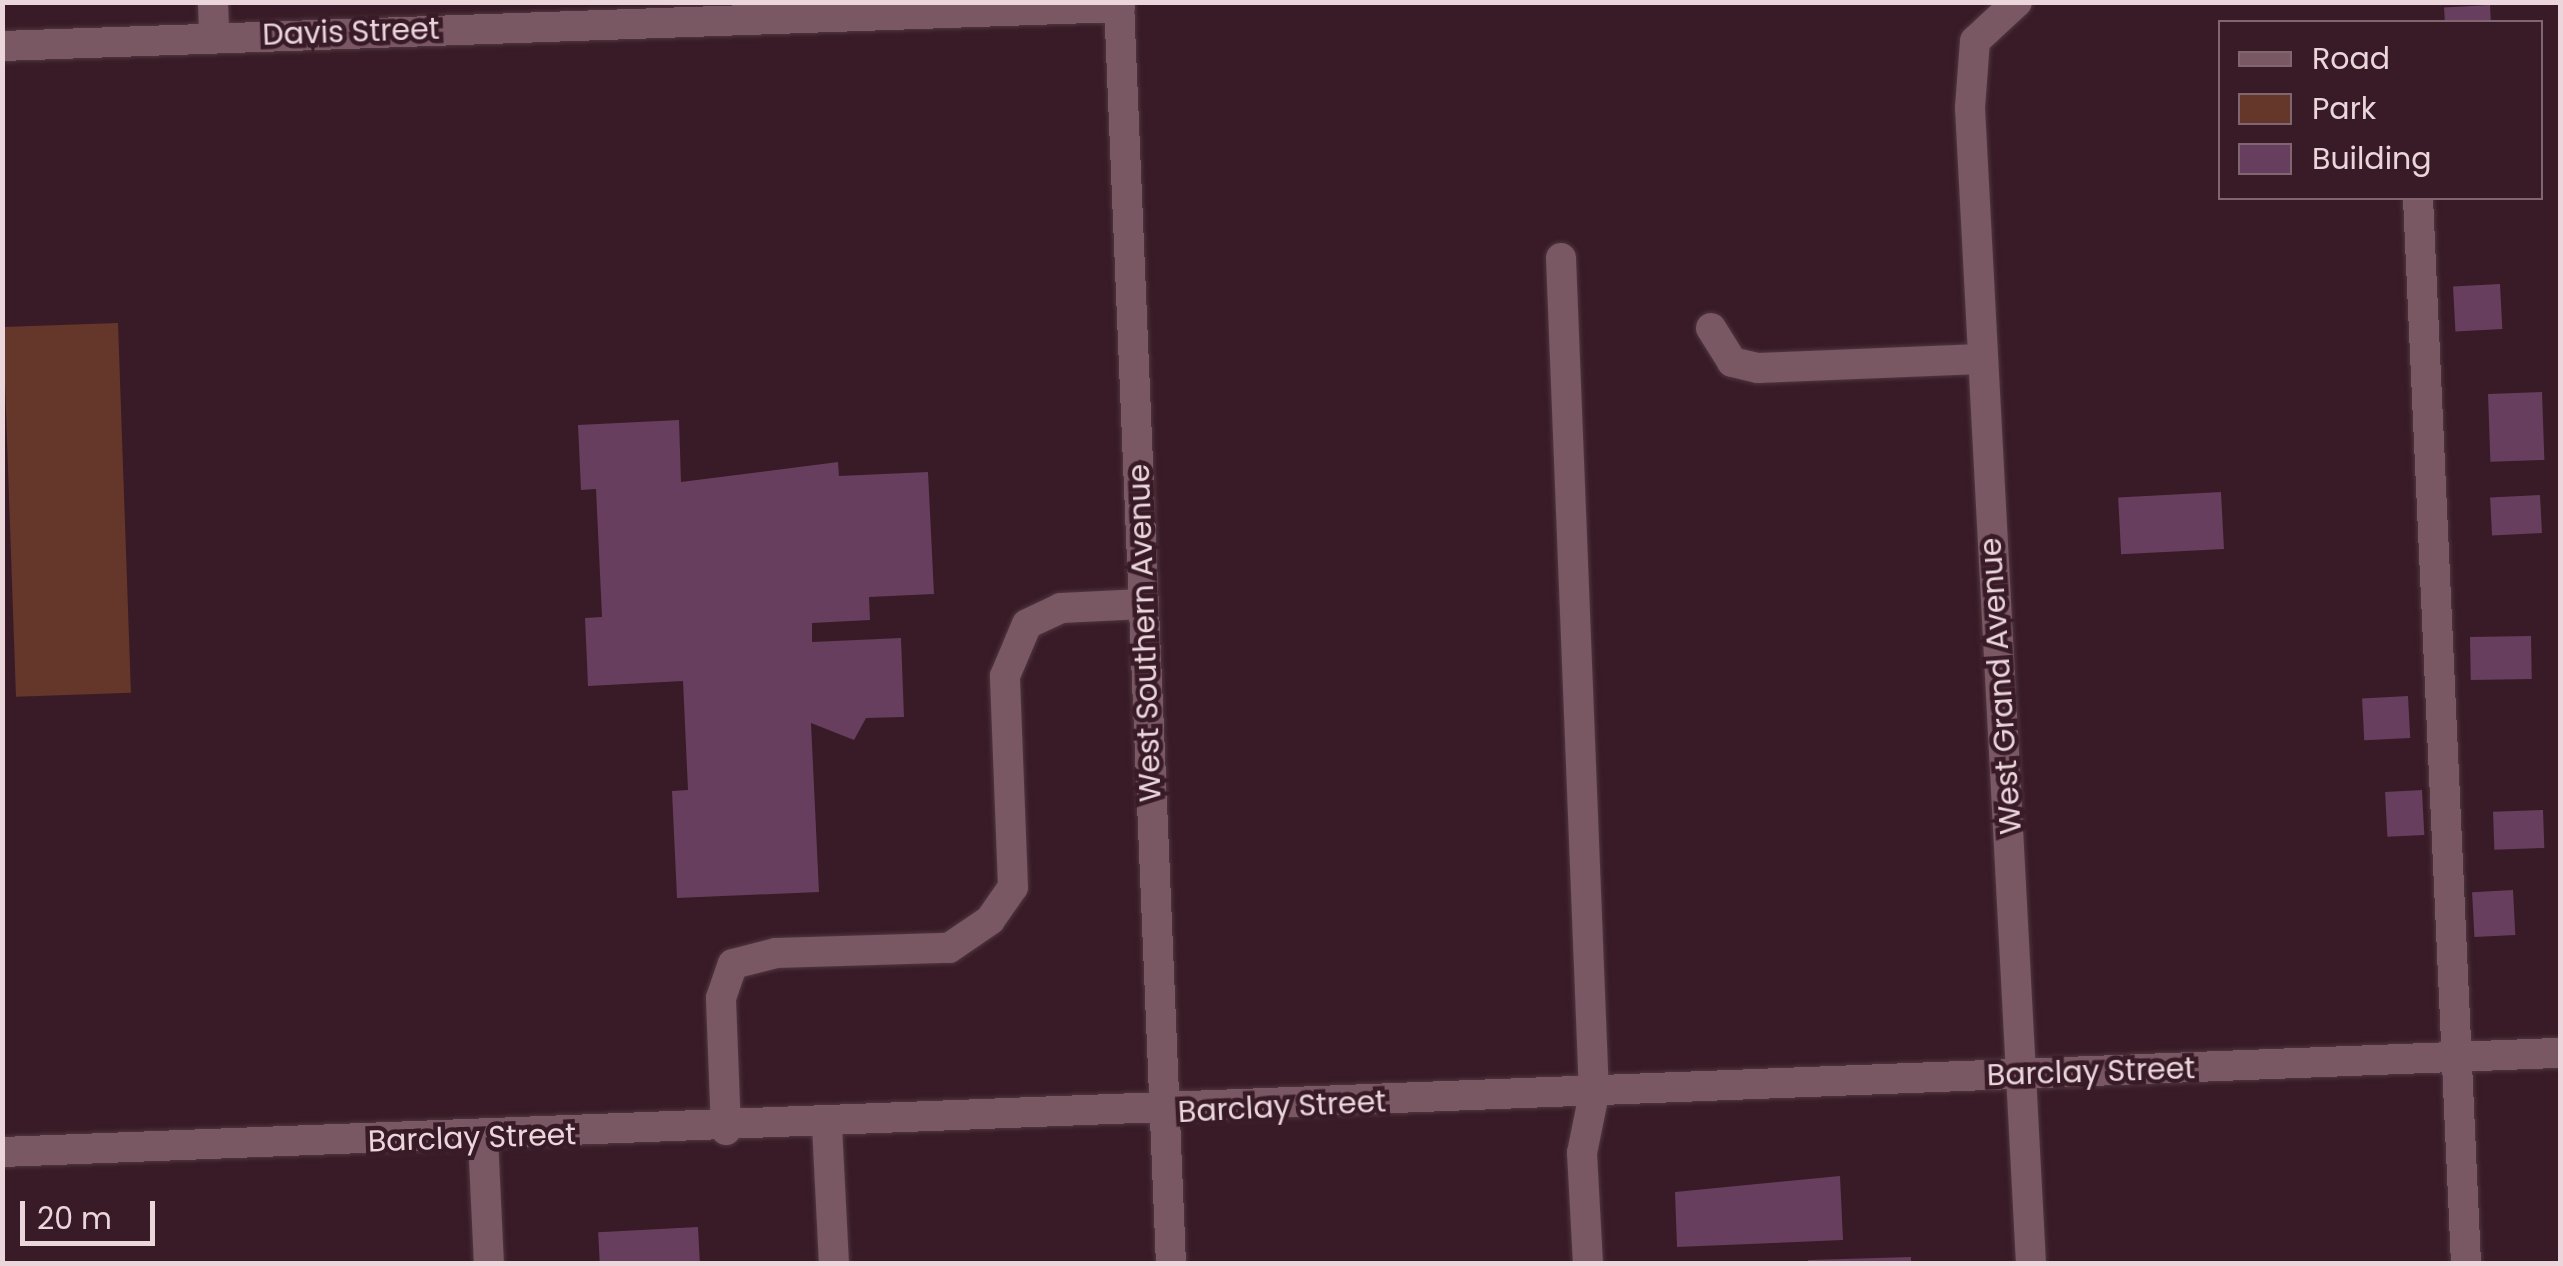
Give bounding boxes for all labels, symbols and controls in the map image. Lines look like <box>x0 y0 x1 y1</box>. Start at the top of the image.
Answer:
street label: Davis Street <box>262 11 440 53</box>
legend <box>2218 20 2543 200</box>
text: Road <box>2312 37 2390 80</box>
text: Park <box>2312 87 2376 130</box>
text: Building <box>2312 137 2432 180</box>
street label: West Southern Avenue <box>1121 463 1169 803</box>
street label: West Grand Avenue <box>1973 536 2029 836</box>
street label: Barclay Street <box>1986 1050 2196 1094</box>
street label: Barclay Street <box>1177 1084 1387 1130</box>
street label: Barclay Street <box>367 1116 577 1160</box>
scale bar <box>25 1181 160 1243</box>
text: 20 m <box>37 1197 112 1240</box>

